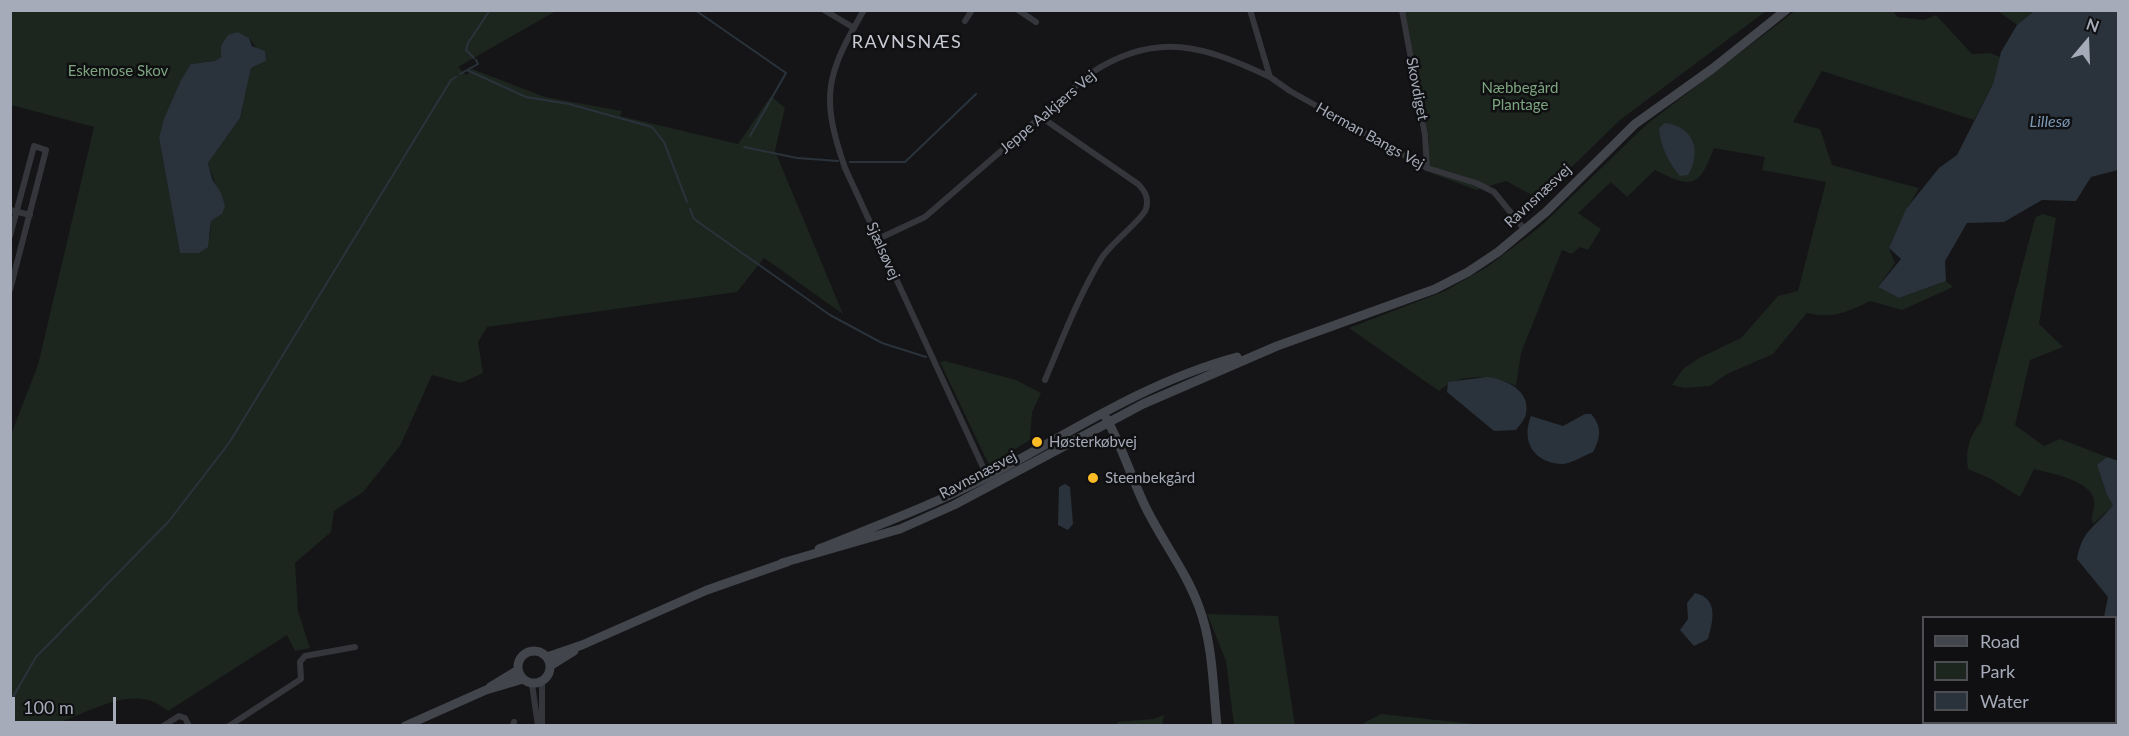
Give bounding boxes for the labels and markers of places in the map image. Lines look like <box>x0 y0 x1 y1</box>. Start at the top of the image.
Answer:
place label: Høsterkøbvej <box>1049 433 1137 451</box>
marker: Høsterkøbvej <box>1030 435 1044 449</box>
place label: Steenbekgård <box>1105 469 1195 487</box>
marker: Steenbekgård <box>1086 471 1100 485</box>

